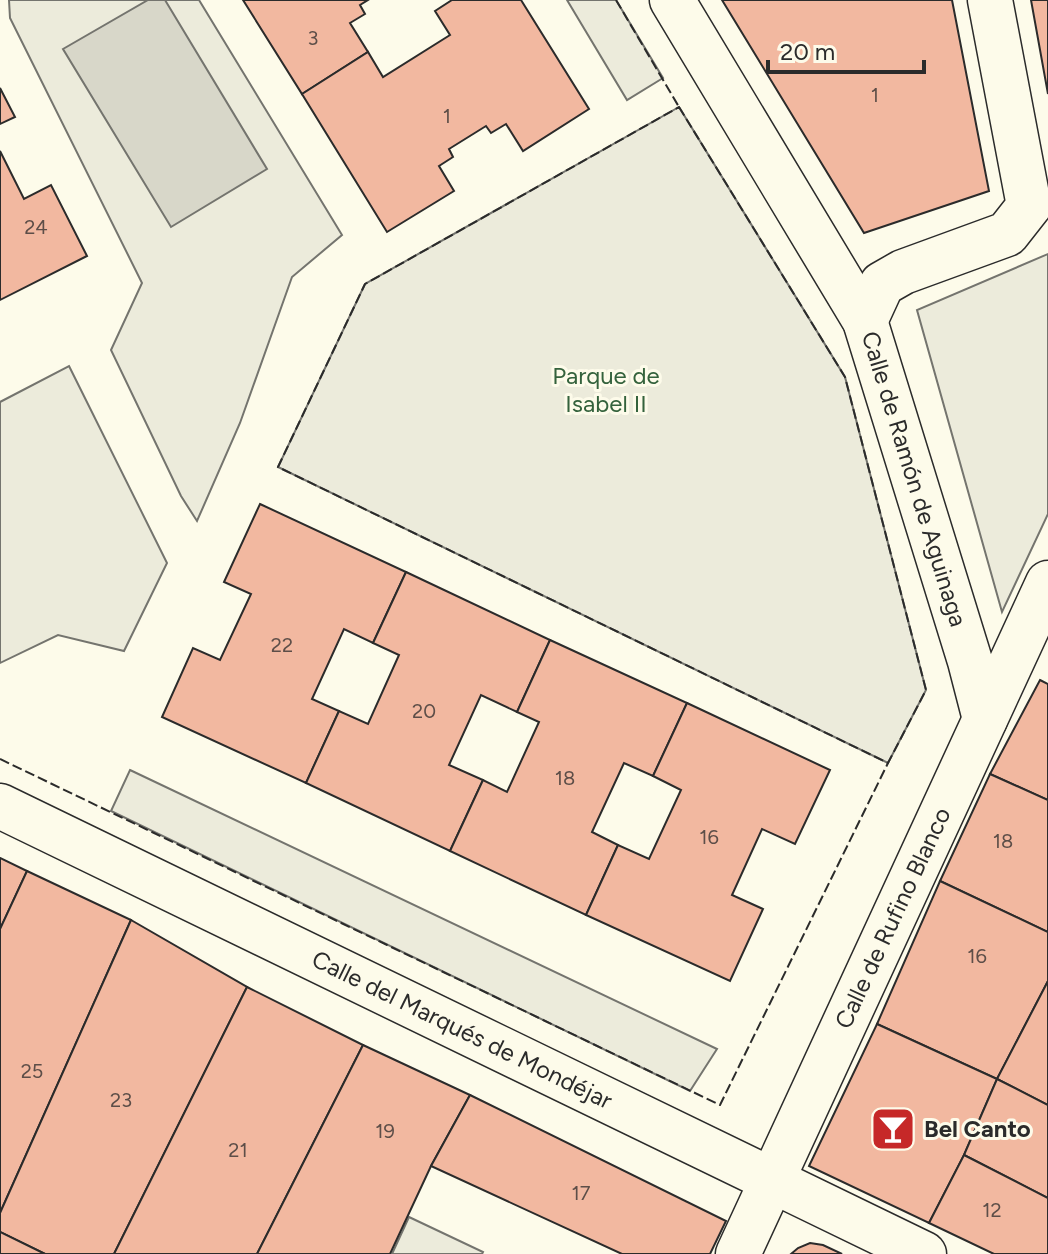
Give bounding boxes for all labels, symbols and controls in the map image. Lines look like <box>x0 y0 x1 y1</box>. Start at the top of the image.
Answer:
scale bar <box>768 24 924 74</box>
house number: 3 <box>308 26 318 50</box>
text: 20 m <box>780 37 835 66</box>
house number: 1 <box>871 83 879 107</box>
house number: 1 <box>443 104 451 128</box>
house number: 24 <box>24 215 48 239</box>
street label: Calle de Ramón de Aguinaga <box>856 328 973 630</box>
park label: Parque de Isabel II <box>552 361 660 418</box>
house number: 22 <box>271 633 293 657</box>
house number: 20 <box>412 699 436 723</box>
house number: 18 <box>555 766 575 790</box>
street label: Calle de Rufino Blanco <box>829 803 957 1033</box>
house number: 16 <box>699 825 719 849</box>
house number: 18 <box>993 829 1013 853</box>
street label: Calle del Marqués de Mondéjar <box>307 944 617 1115</box>
house number: 16 <box>967 944 987 968</box>
house number: 25 <box>21 1059 43 1083</box>
house number: 23 <box>110 1088 132 1112</box>
bar icon: Bel Canto <box>869 1105 917 1153</box>
place label: Bel Canto <box>924 1114 1031 1143</box>
house number: 19 <box>375 1119 395 1143</box>
house number: 21 <box>228 1138 248 1162</box>
house number: 17 <box>572 1181 591 1205</box>
house number: 12 <box>982 1198 1002 1222</box>

